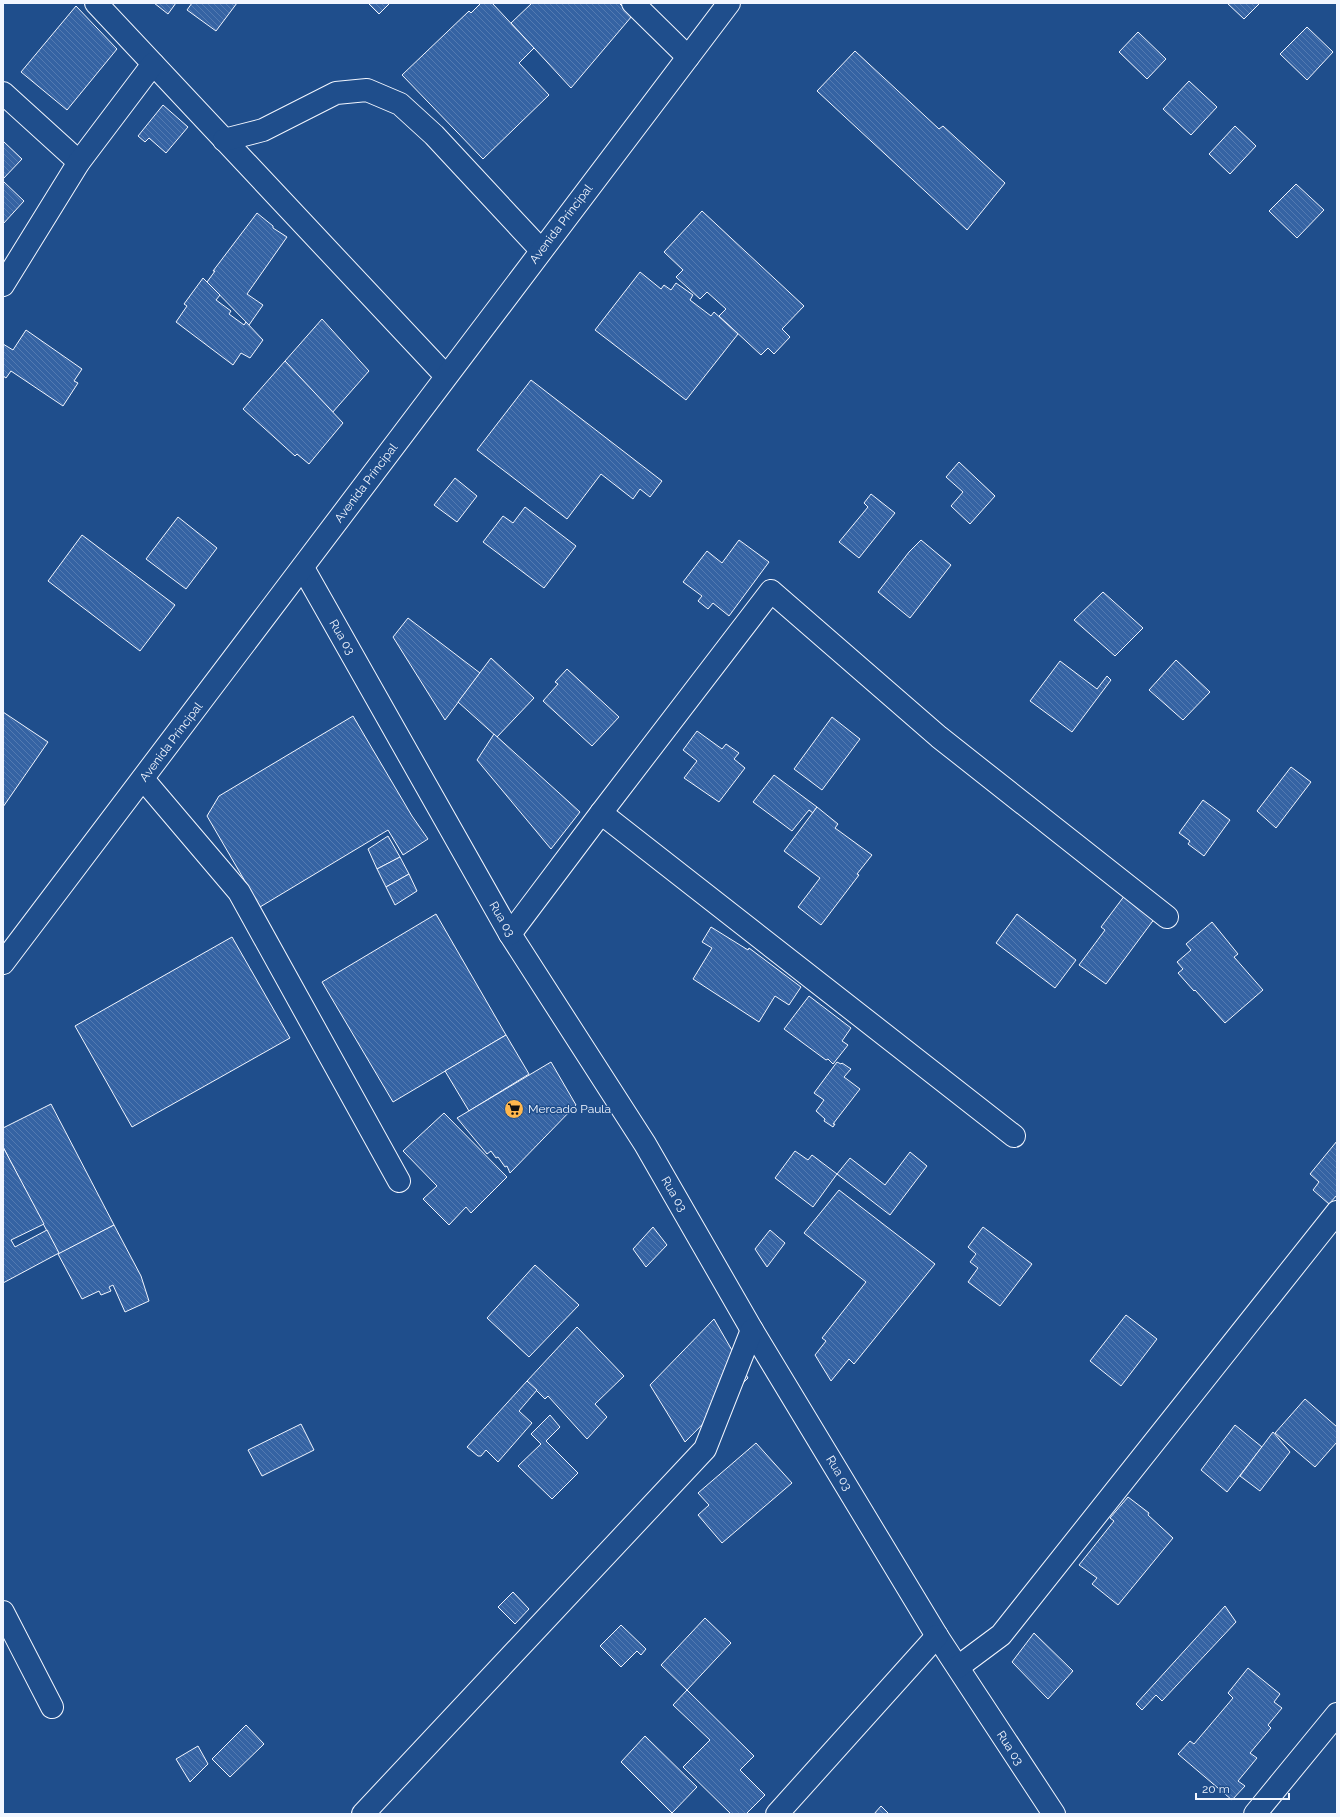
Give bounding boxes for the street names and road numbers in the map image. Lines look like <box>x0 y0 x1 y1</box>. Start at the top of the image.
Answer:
street label: Avenida Principal <box>527 181 596 266</box>
street label: Avenida Principal <box>332 440 401 525</box>
street label: Rua 03 <box>326 617 358 657</box>
street label: Avenida Principal <box>137 699 206 784</box>
street label: Rua 03 <box>486 899 518 939</box>
street label: Rua 03 <box>658 1174 690 1214</box>
street label: Rua 03 <box>823 1453 855 1493</box>
street label: Rua 03 <box>994 1728 1026 1768</box>

